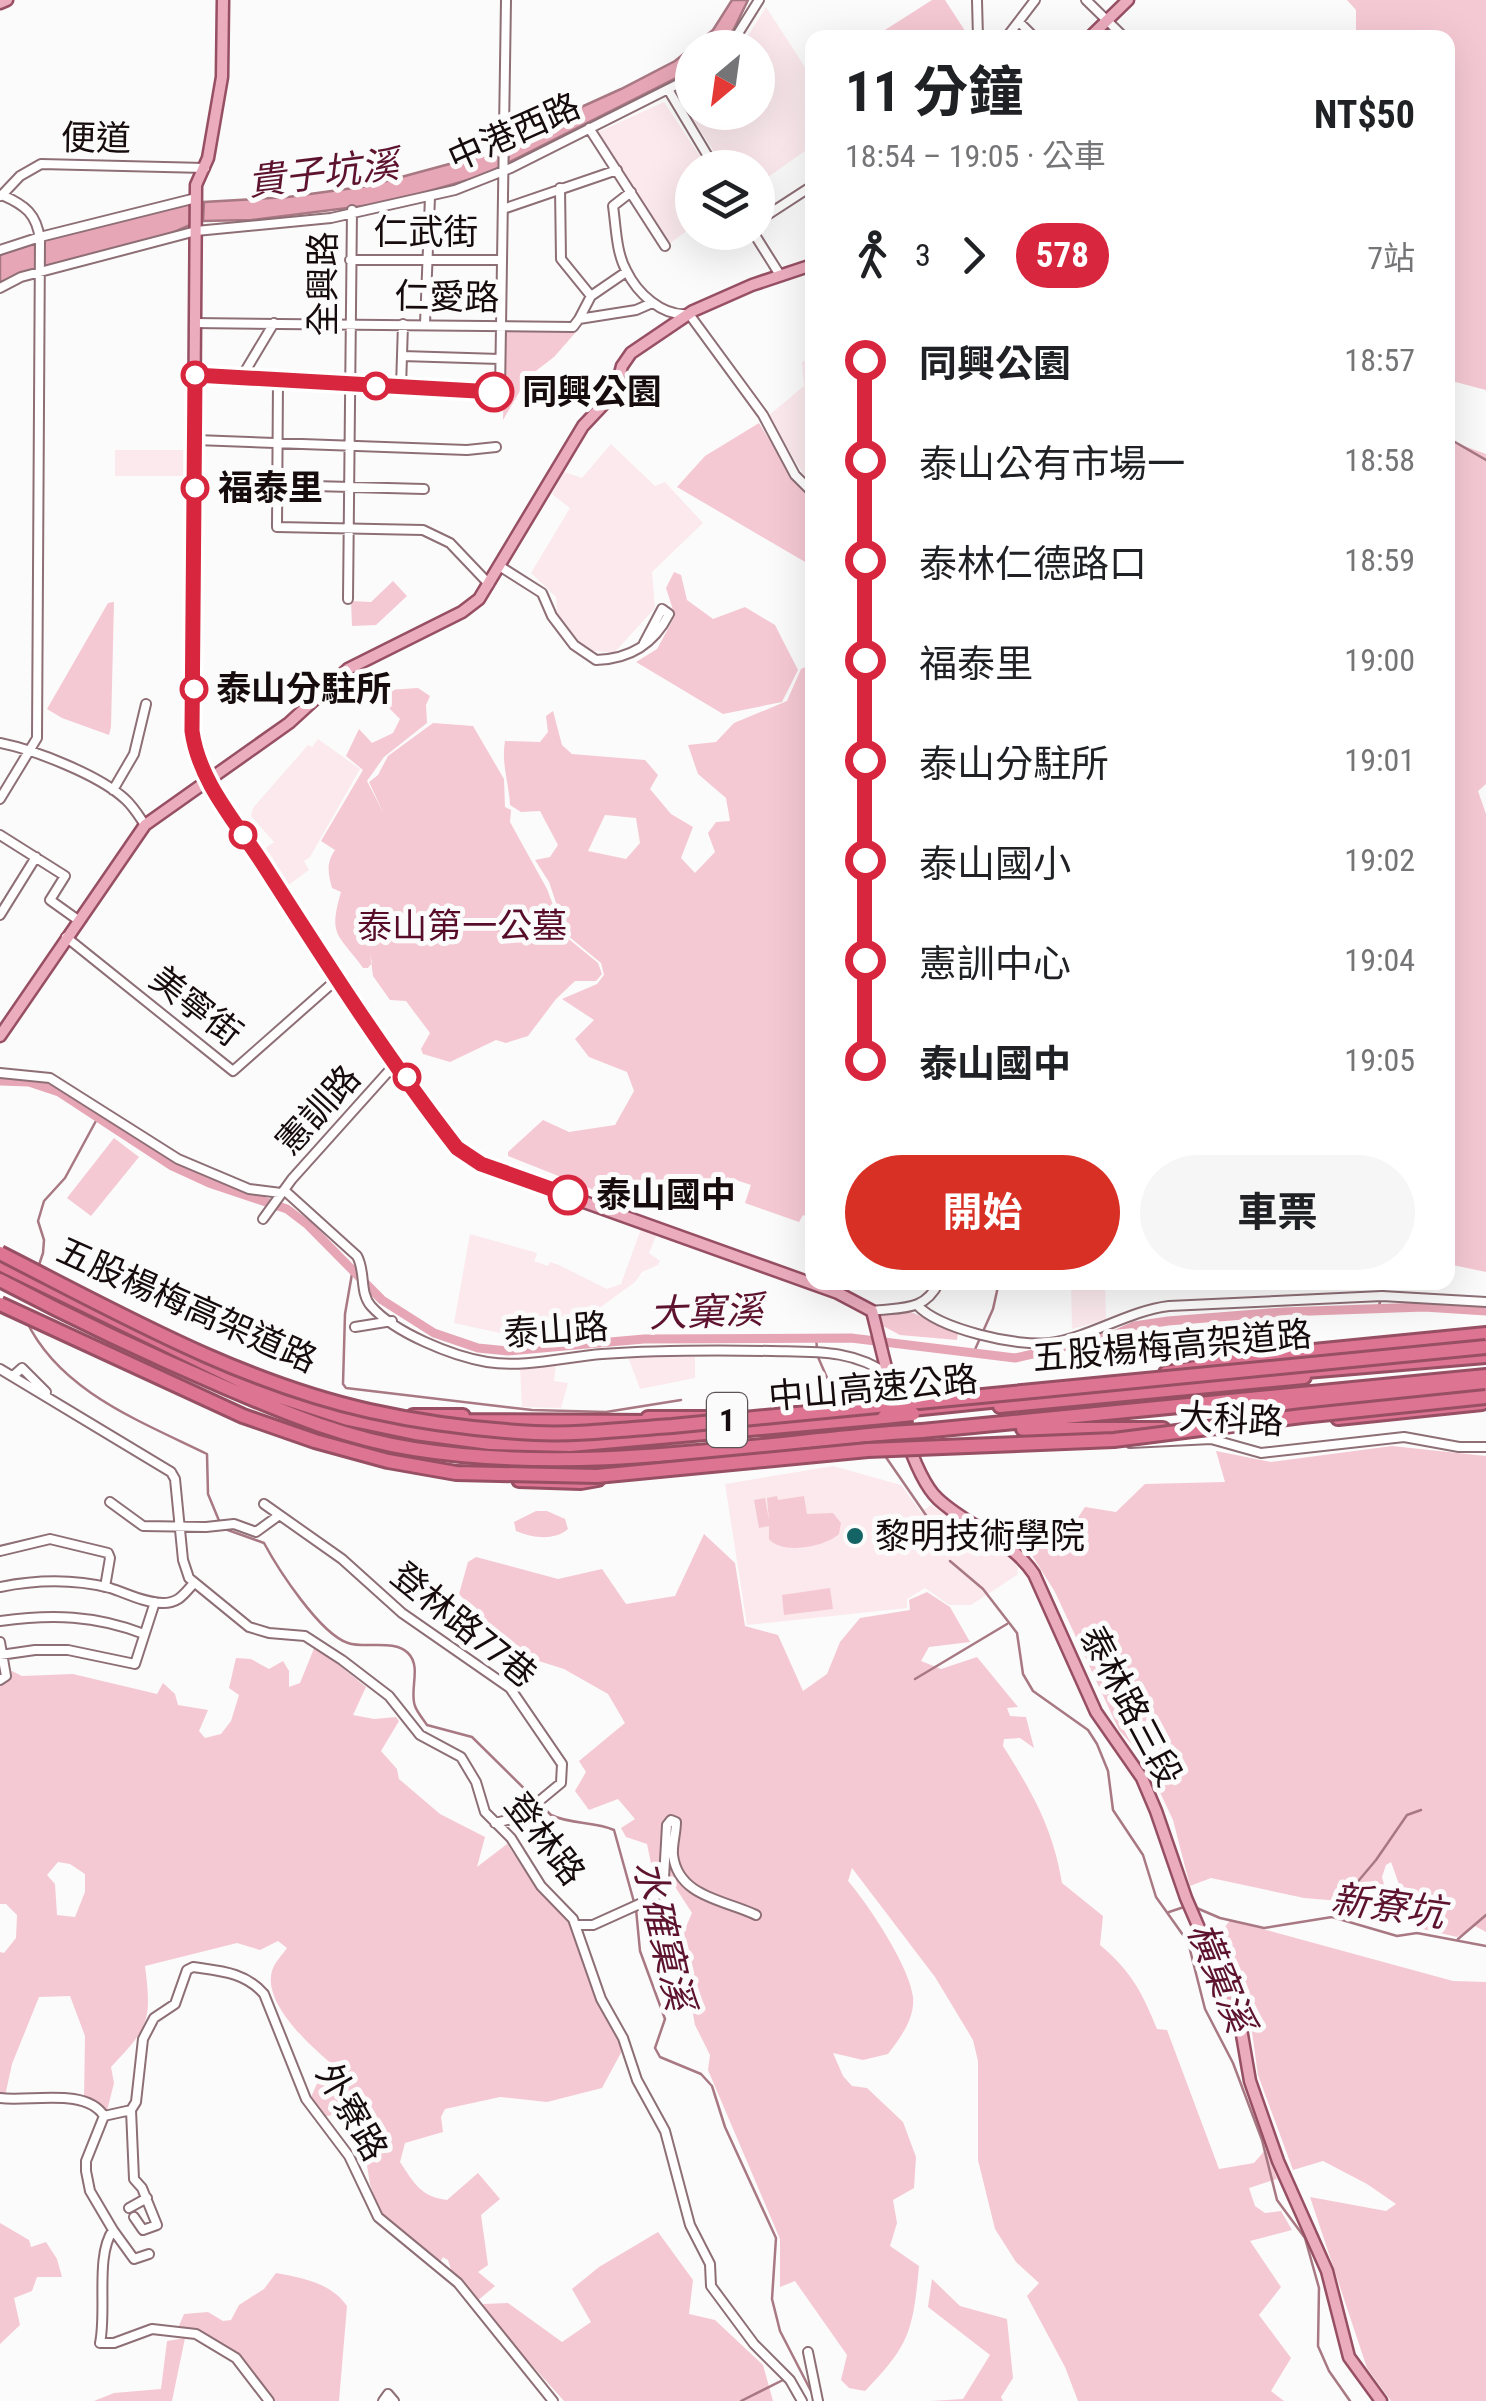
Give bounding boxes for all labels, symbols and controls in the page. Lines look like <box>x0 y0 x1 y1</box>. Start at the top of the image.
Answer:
north arrow <box>675 30 775 130</box>
map controls <box>675 30 775 250</box>
text: 11 分鐘 <box>845 60 1023 124</box>
street label: 中港西路 <box>442 85 586 180</box>
text: NT$50 <box>1314 93 1415 137</box>
street label: 便道 <box>61 117 131 160</box>
text: 18:54 – 19:05 · 公車 <box>845 137 1106 175</box>
water label: 貴子坑溪 <box>245 141 406 204</box>
button: layers <box>675 150 775 250</box>
street label: 仁武街 <box>373 212 479 253</box>
icon: walk <box>845 228 900 283</box>
icon: forward <box>946 228 1001 283</box>
street label: 全興路 <box>303 231 344 337</box>
text: 578 <box>1036 235 1089 276</box>
text: 3 <box>915 236 931 274</box>
text: 7站 <box>1367 239 1415 277</box>
street label: 仁愛路 <box>394 276 500 319</box>
text: 18:57 <box>1344 341 1415 379</box>
text: 同興公園 <box>919 342 1071 386</box>
unlabelled marker <box>182 362 208 388</box>
place label: 同興公園 <box>522 372 662 413</box>
unlabelled marker <box>363 373 389 399</box>
marker: 同興公園 <box>475 373 513 411</box>
text: 18:58 <box>1344 441 1415 479</box>
text: 泰山公有市場一 <box>919 442 1185 486</box>
place label: 福泰里 <box>218 468 323 509</box>
marker: 福泰里 <box>182 475 208 501</box>
text: 18:59 <box>1344 541 1415 579</box>
text: 泰林仁德路口 <box>919 542 1147 586</box>
text: 19:00 <box>1344 641 1415 679</box>
text: 福泰里 <box>919 642 1033 686</box>
place label: 泰山分駐所 <box>216 669 391 710</box>
marker: 泰山分駐所 <box>181 676 207 702</box>
text: 19:01 <box>1344 741 1415 779</box>
text: 泰山分駐所 <box>919 742 1109 786</box>
unlabelled marker <box>230 822 256 848</box>
text: 19:02 <box>1344 841 1415 879</box>
text: 泰山國小 <box>919 842 1071 886</box>
park label: 泰山第一公墓 <box>357 906 567 947</box>
text: 19:04 <box>1344 941 1415 979</box>
text: 憲訓中心 <box>919 942 1071 986</box>
street label: 美寧街 <box>142 958 250 1055</box>
text: 19:05 <box>1344 1041 1415 1079</box>
text: 泰山國中 <box>919 1042 1071 1086</box>
street label: 憲訓路 <box>268 1058 369 1163</box>
unlabelled marker <box>394 1064 420 1090</box>
button: 開始 <box>845 1155 1120 1270</box>
button: 車票 <box>1140 1155 1415 1270</box>
place label: 泰山國中 <box>596 1175 736 1216</box>
marker: 泰山國中 <box>549 1176 587 1214</box>
street label: 五股楊梅高架道路 <box>51 1230 323 1381</box>
water label: 大窠溪 <box>648 1288 769 1336</box>
street label: 泰山路 <box>502 1306 610 1355</box>
street label: 五股楊梅高架道路 <box>1031 1314 1313 1379</box>
street label: 中山高速公路 <box>767 1359 979 1418</box>
road number: 1 <box>707 1393 747 1447</box>
street label: 大科路 <box>1177 1396 1284 1443</box>
place label: 黎明技術學院 <box>875 1516 1085 1557</box>
marker: 黎明技術學院 <box>844 1525 866 1547</box>
street label: 登林路77巷 <box>383 1555 544 1696</box>
street label: 泰林路三段 <box>1071 1619 1190 1793</box>
street label: 登林路 <box>496 1785 593 1893</box>
water label: 水確窠溪 <box>625 1856 704 2019</box>
water label: 新寮坑 <box>1328 1876 1452 1936</box>
water label: 橫窠溪 <box>1179 1916 1265 2043</box>
street label: 外寮路 <box>308 2057 396 2168</box>

